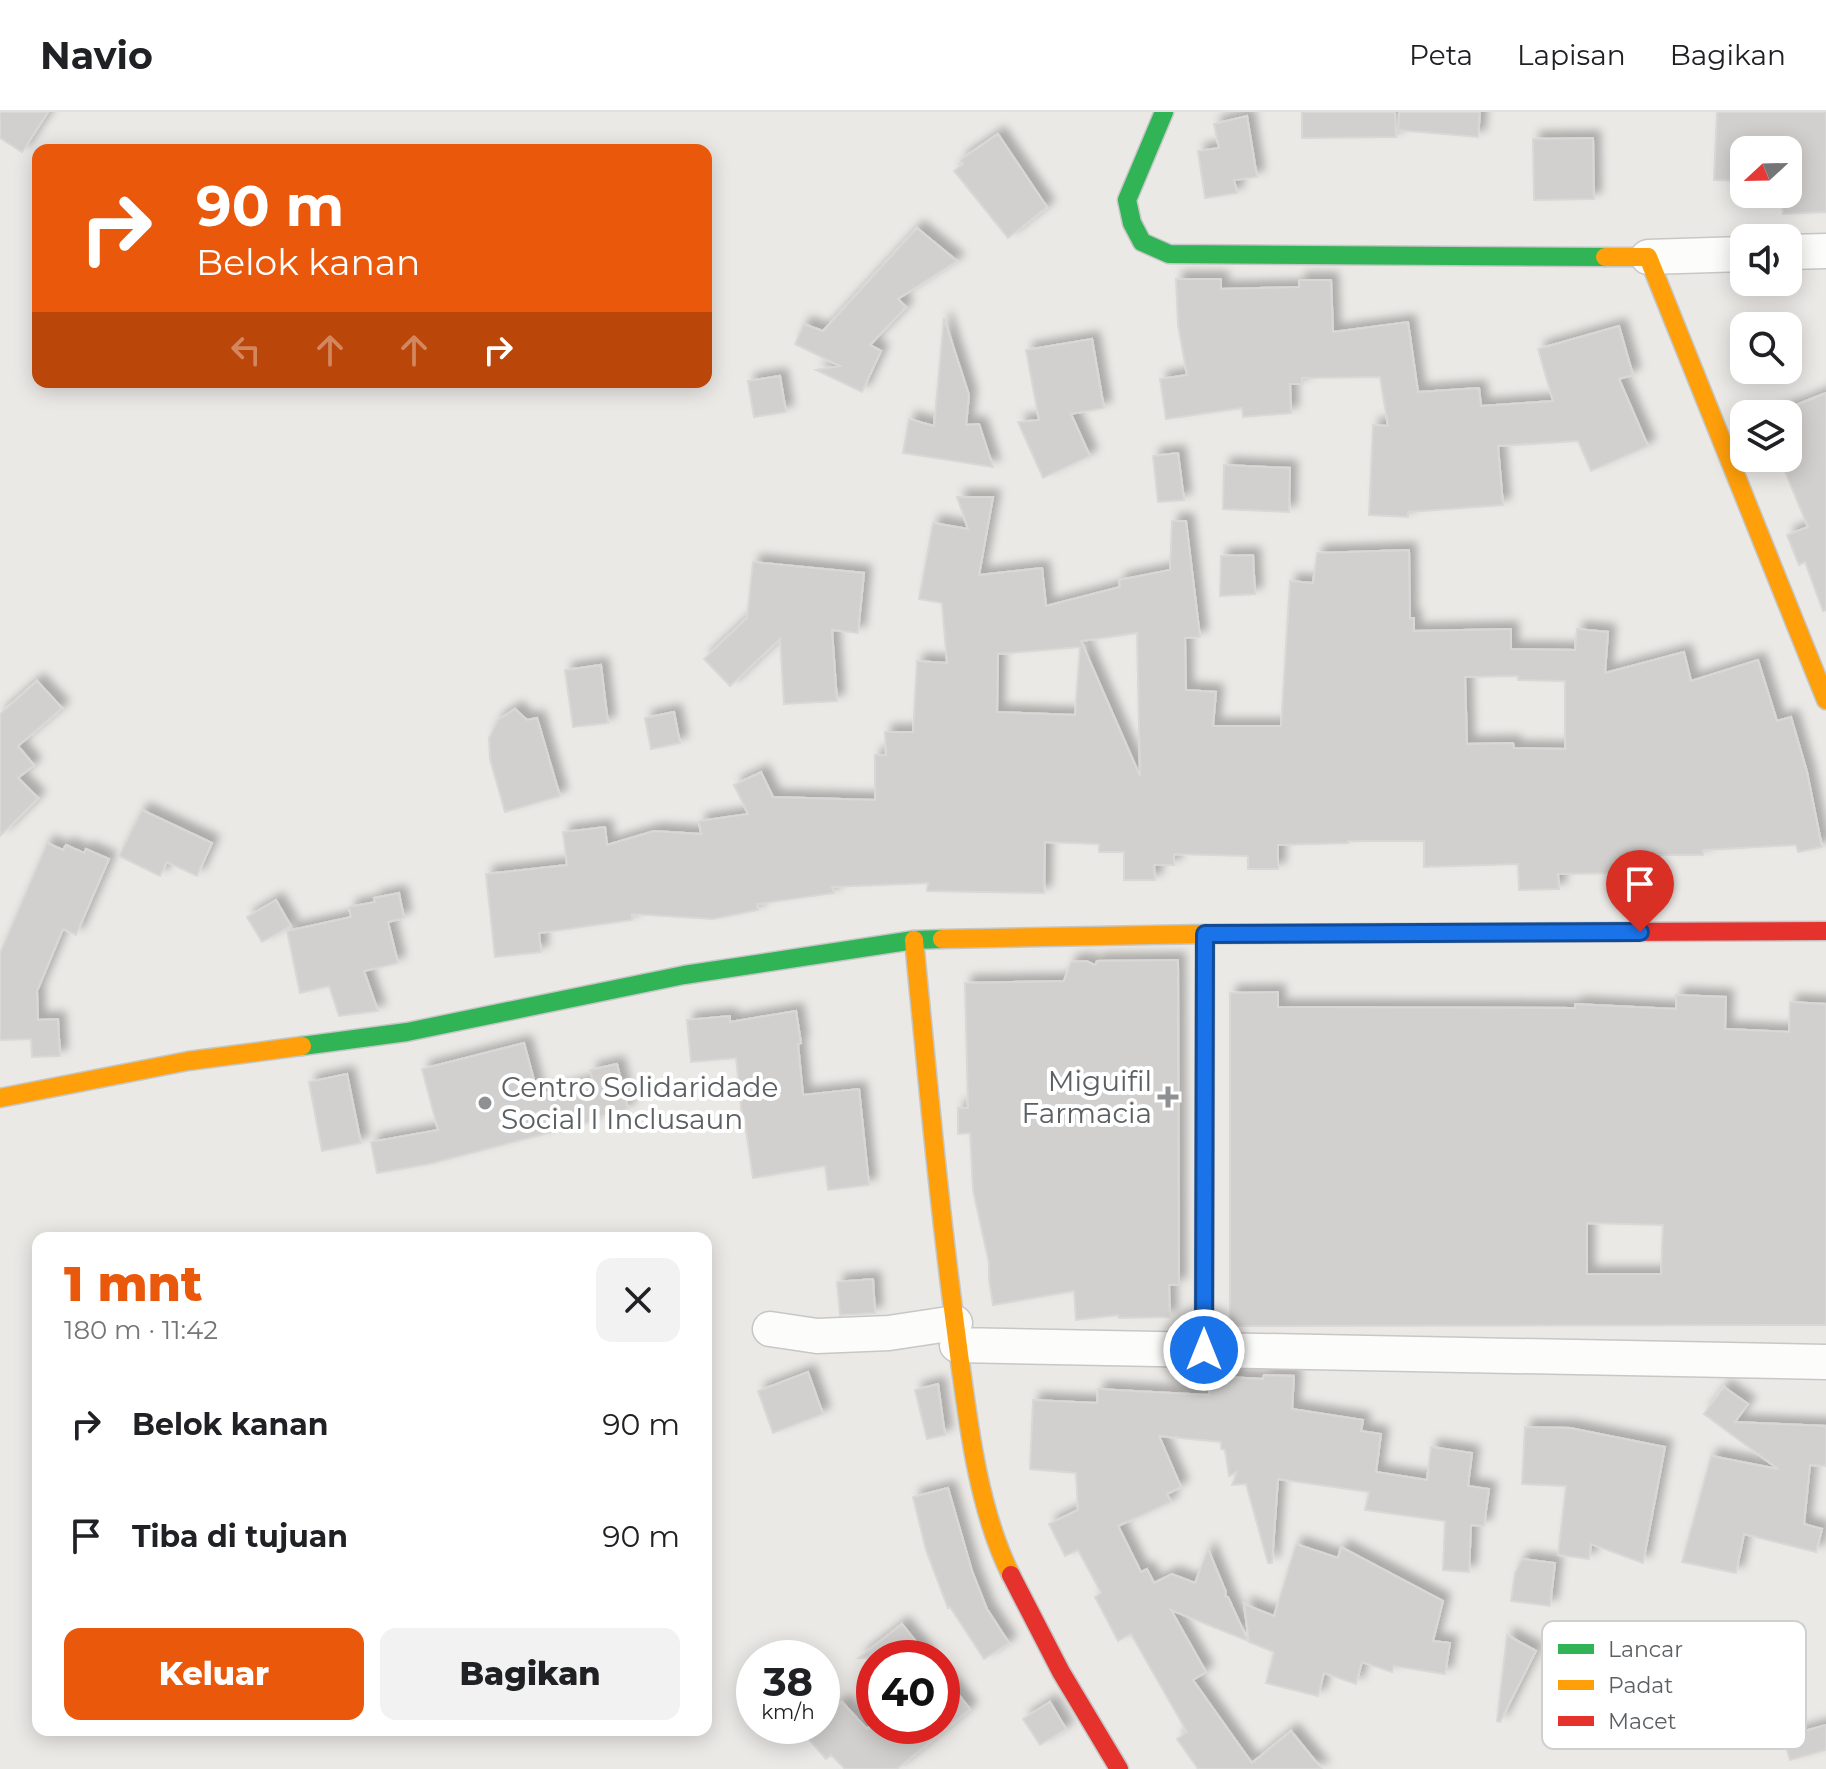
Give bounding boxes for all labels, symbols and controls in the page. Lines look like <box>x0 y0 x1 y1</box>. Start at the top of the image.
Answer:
text: Navio <box>40 32 153 79</box>
text: Peta <box>1409 38 1473 72</box>
text: Lapisan <box>1517 38 1626 72</box>
text: Bagikan <box>1670 38 1786 72</box>
north arrow <box>1730 136 1802 208</box>
map controls <box>1730 136 1802 472</box>
text: 90 m <box>196 172 344 240</box>
icon: right <box>64 176 168 280</box>
button: sound <box>1730 224 1802 296</box>
text: Belok kanan <box>196 240 420 284</box>
button: search <box>1730 312 1802 384</box>
icon: left <box>224 328 268 372</box>
icon: ahead <box>308 328 352 372</box>
icon: ahead <box>392 328 436 372</box>
icon: right <box>476 328 520 372</box>
button: layers <box>1730 400 1802 472</box>
pin <box>1606 850 1674 932</box>
icon: arrive <box>1618 862 1662 906</box>
place label: Miguifil Farmacia <box>1022 1064 1152 1130</box>
place label: Centro Solidaridade Social I Inclusaun <box>501 1070 778 1136</box>
marker: Miguifil Farmacia <box>1159 1088 1177 1106</box>
marker: Centro Solidaridade Social I Inclusaun <box>476 1094 494 1112</box>
text: 1 mnt <box>64 1255 202 1313</box>
button: close <box>596 1258 680 1342</box>
position arrow <box>1162 1308 1246 1392</box>
text: 180 m · 11:42 <box>64 1314 218 1346</box>
icon: right <box>64 1402 108 1446</box>
text: Belok kanan <box>132 1406 329 1443</box>
text: 90 m <box>602 1406 680 1443</box>
icon: arrive <box>64 1514 108 1558</box>
text: Tiba di tujuan <box>132 1518 348 1555</box>
text: 90 m <box>602 1518 680 1555</box>
legend <box>1542 1621 1806 1749</box>
button: Keluar <box>64 1628 364 1720</box>
button: Bagikan <box>380 1628 680 1720</box>
text: Lancar <box>1608 1636 1683 1663</box>
speed limit sign: 40 <box>856 1640 960 1744</box>
text: 38 <box>763 1657 813 1706</box>
text: Padat <box>1608 1672 1673 1699</box>
text: km/h <box>761 1700 815 1724</box>
text: Macet <box>1608 1708 1676 1735</box>

